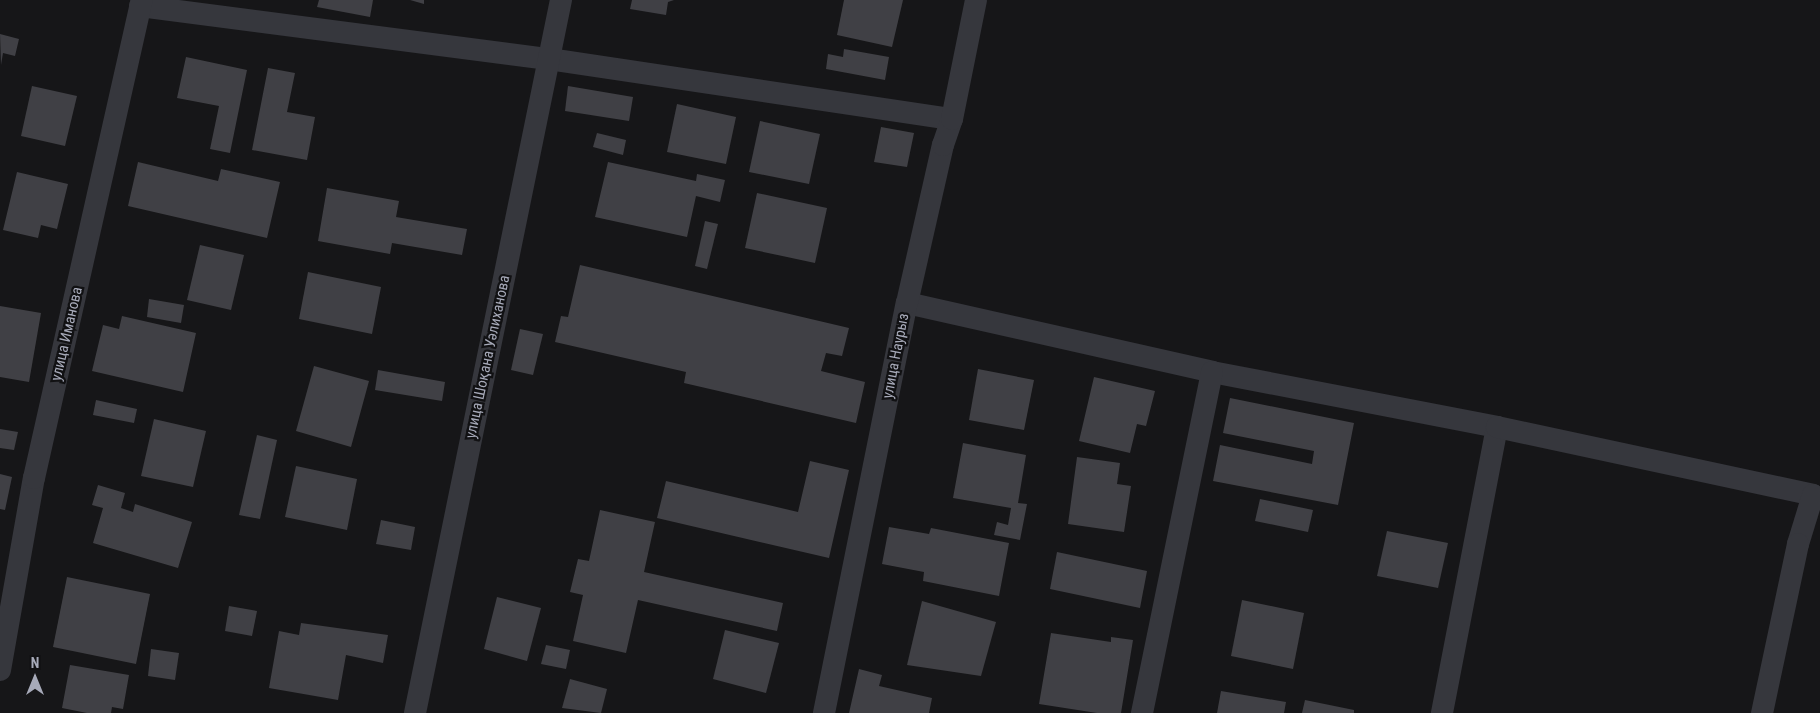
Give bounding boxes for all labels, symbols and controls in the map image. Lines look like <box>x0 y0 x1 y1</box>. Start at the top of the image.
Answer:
street label: улица Шоқана Уәлиханова <box>462 274 514 440</box>
street label: улица Иманова <box>47 285 87 383</box>
street label: улица Наурыз <box>879 312 913 400</box>
north arrow <box>10 653 60 703</box>
text: N <box>31 655 39 671</box>

